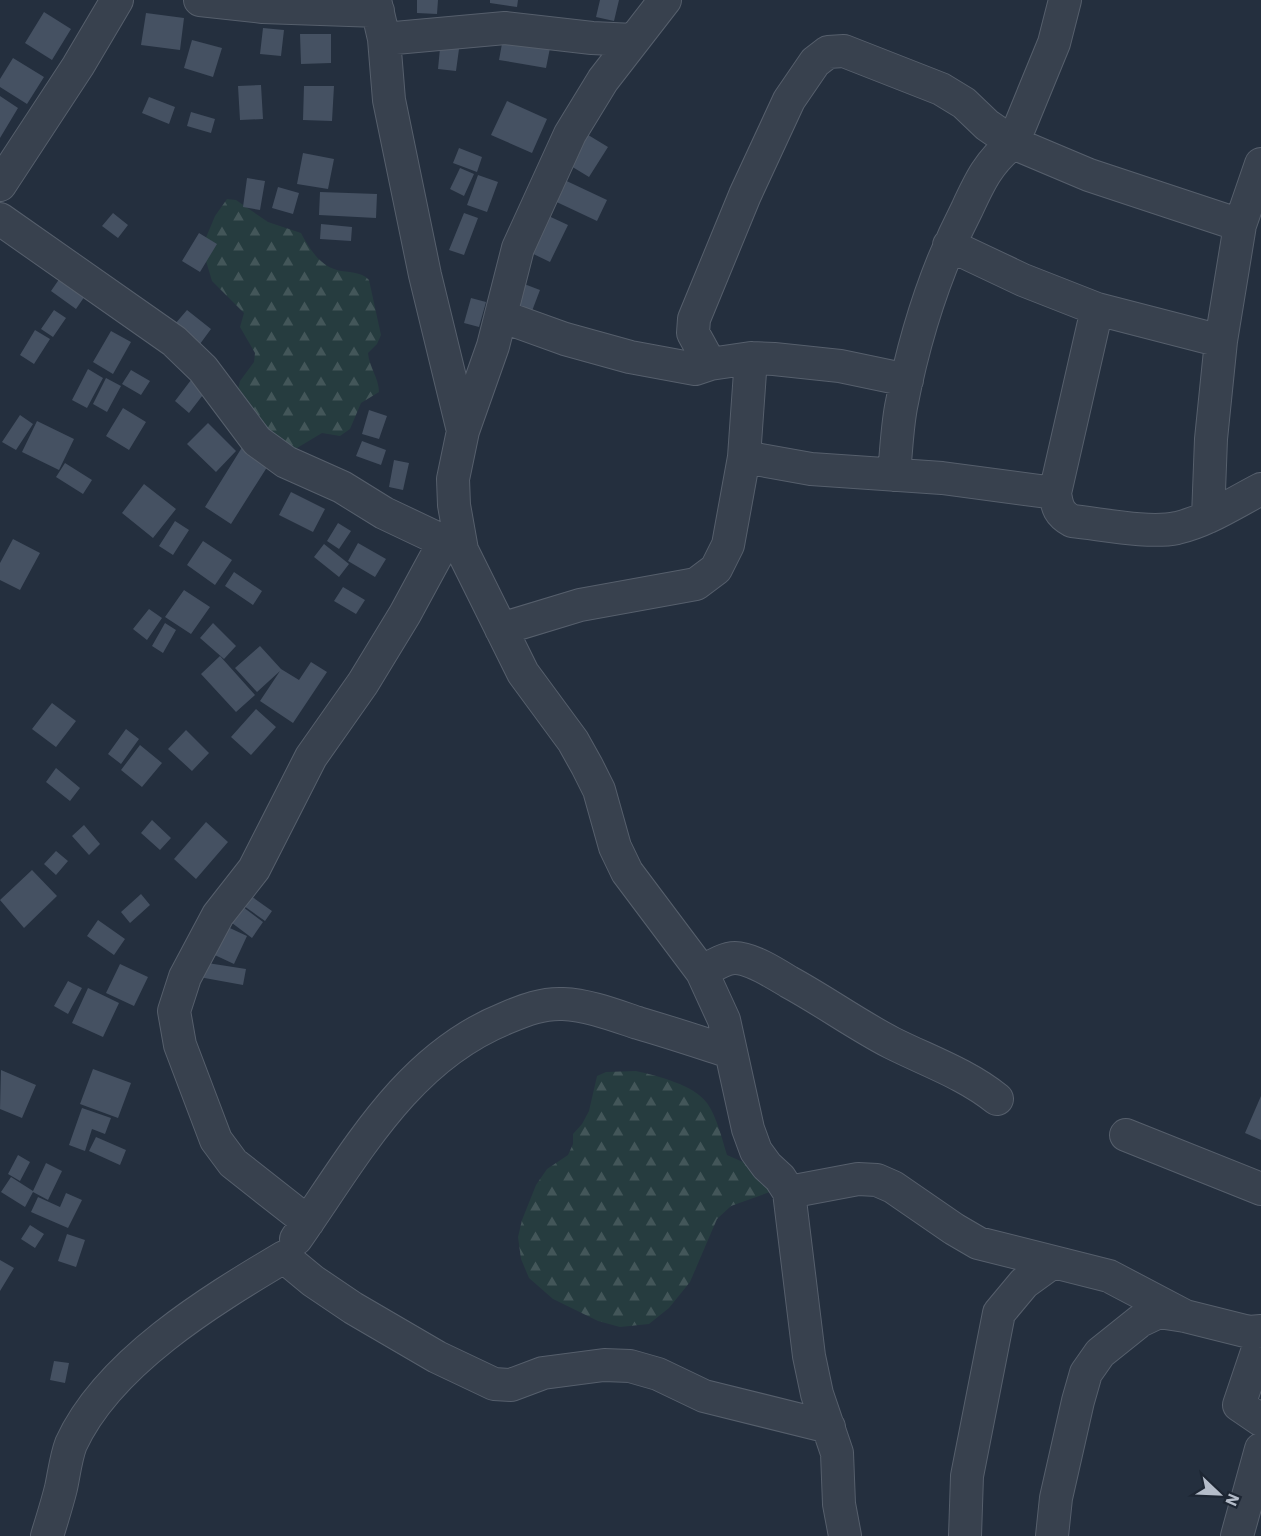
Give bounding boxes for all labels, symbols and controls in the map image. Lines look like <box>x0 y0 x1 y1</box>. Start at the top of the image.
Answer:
north arrow <box>1189 1464 1249 1524</box>
text: N <box>1221 1491 1244 1509</box>

